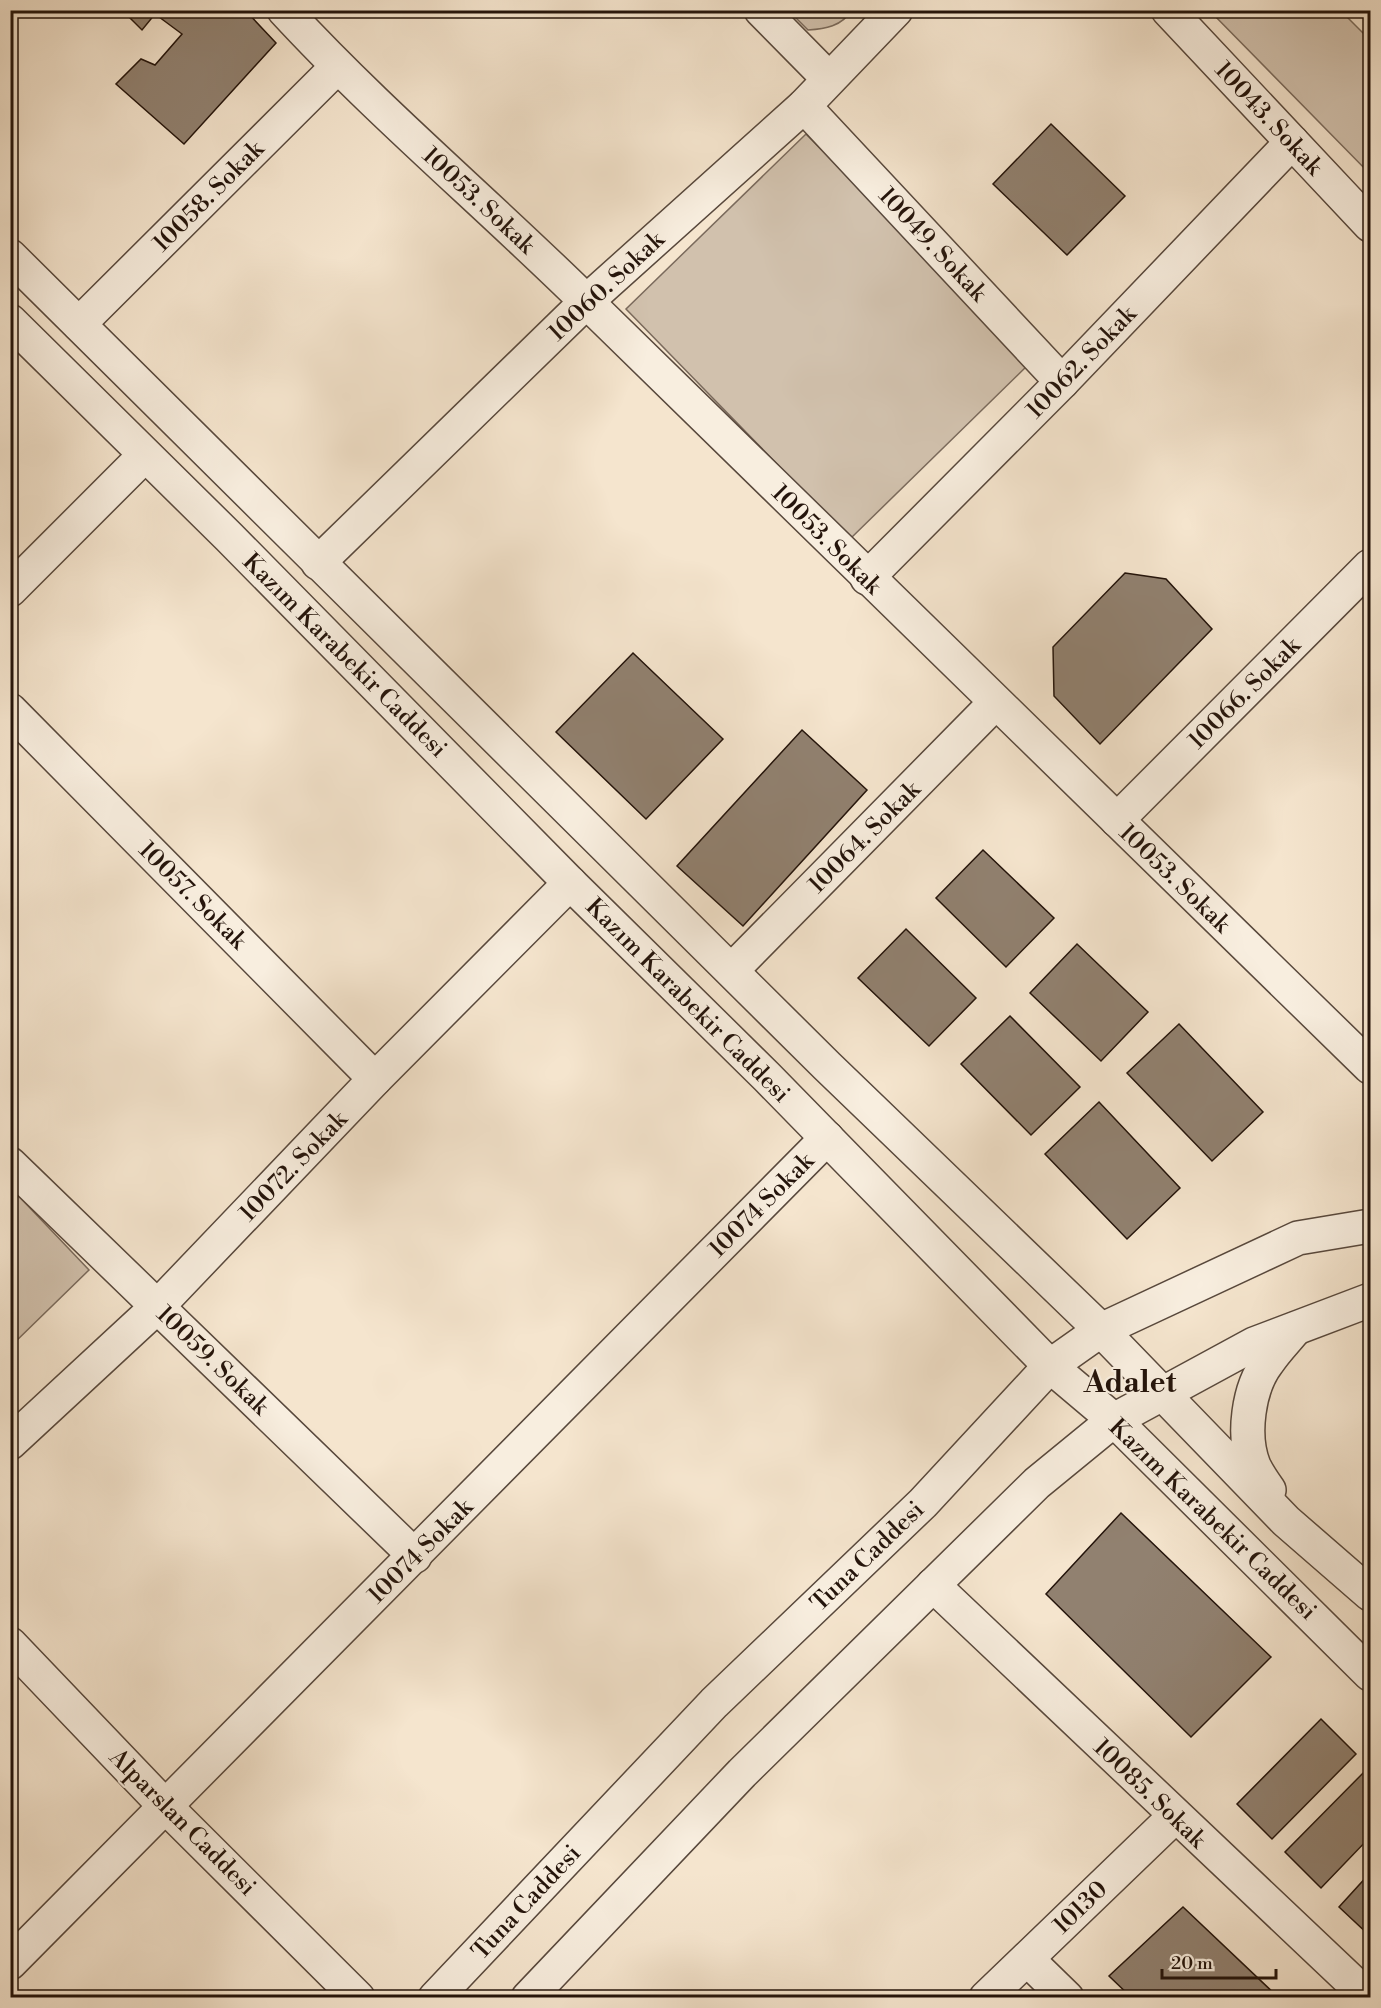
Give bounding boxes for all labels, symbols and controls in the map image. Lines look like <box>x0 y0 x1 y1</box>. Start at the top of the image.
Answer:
street label: 10043. Sokak <box>1208 56 1330 183</box>
street label: 10058. Sokak <box>147 134 272 259</box>
street label: 10053. Sokak <box>416 141 542 262</box>
street label: 10049. Sokak <box>872 181 994 309</box>
street label: 10060. Sokak <box>543 224 672 348</box>
street label: 10062. Sokak <box>1020 299 1144 425</box>
street label: 10053. Sokak <box>765 478 889 602</box>
street label: Kazım Karabekir Caddesi <box>236 547 453 764</box>
street label: 10066. Sokak <box>1182 630 1308 756</box>
street label: 10064. Sokak <box>802 774 928 900</box>
street label: 10053. Sokak <box>1112 818 1237 940</box>
street label: 10057. Sokak <box>132 835 254 957</box>
street label: Kazım Karabekir Caddesi <box>579 892 796 1109</box>
street label: 10072. Sokak <box>234 1104 355 1228</box>
street label: 10074 Sokak <box>703 1146 822 1265</box>
street label: 10059. Sokak <box>150 1300 276 1423</box>
district label: Adalet <box>1083 1364 1177 1402</box>
street label: Kazım Karabekir Caddesi <box>1102 1413 1322 1627</box>
street label: 10074 Sokak <box>362 1492 481 1611</box>
street label: Tuna Caddesi <box>805 1495 931 1618</box>
street label: 10085. Sokak <box>1087 1733 1213 1856</box>
street label: Alparslan Caddesi <box>102 1742 262 1902</box>
street label: Tuna Caddesi <box>466 1839 588 1966</box>
street label: 10130 <box>1047 1875 1114 1941</box>
scale bar <box>1162 1942 1276 1980</box>
text: 20 m <box>1171 1952 1213 1975</box>

